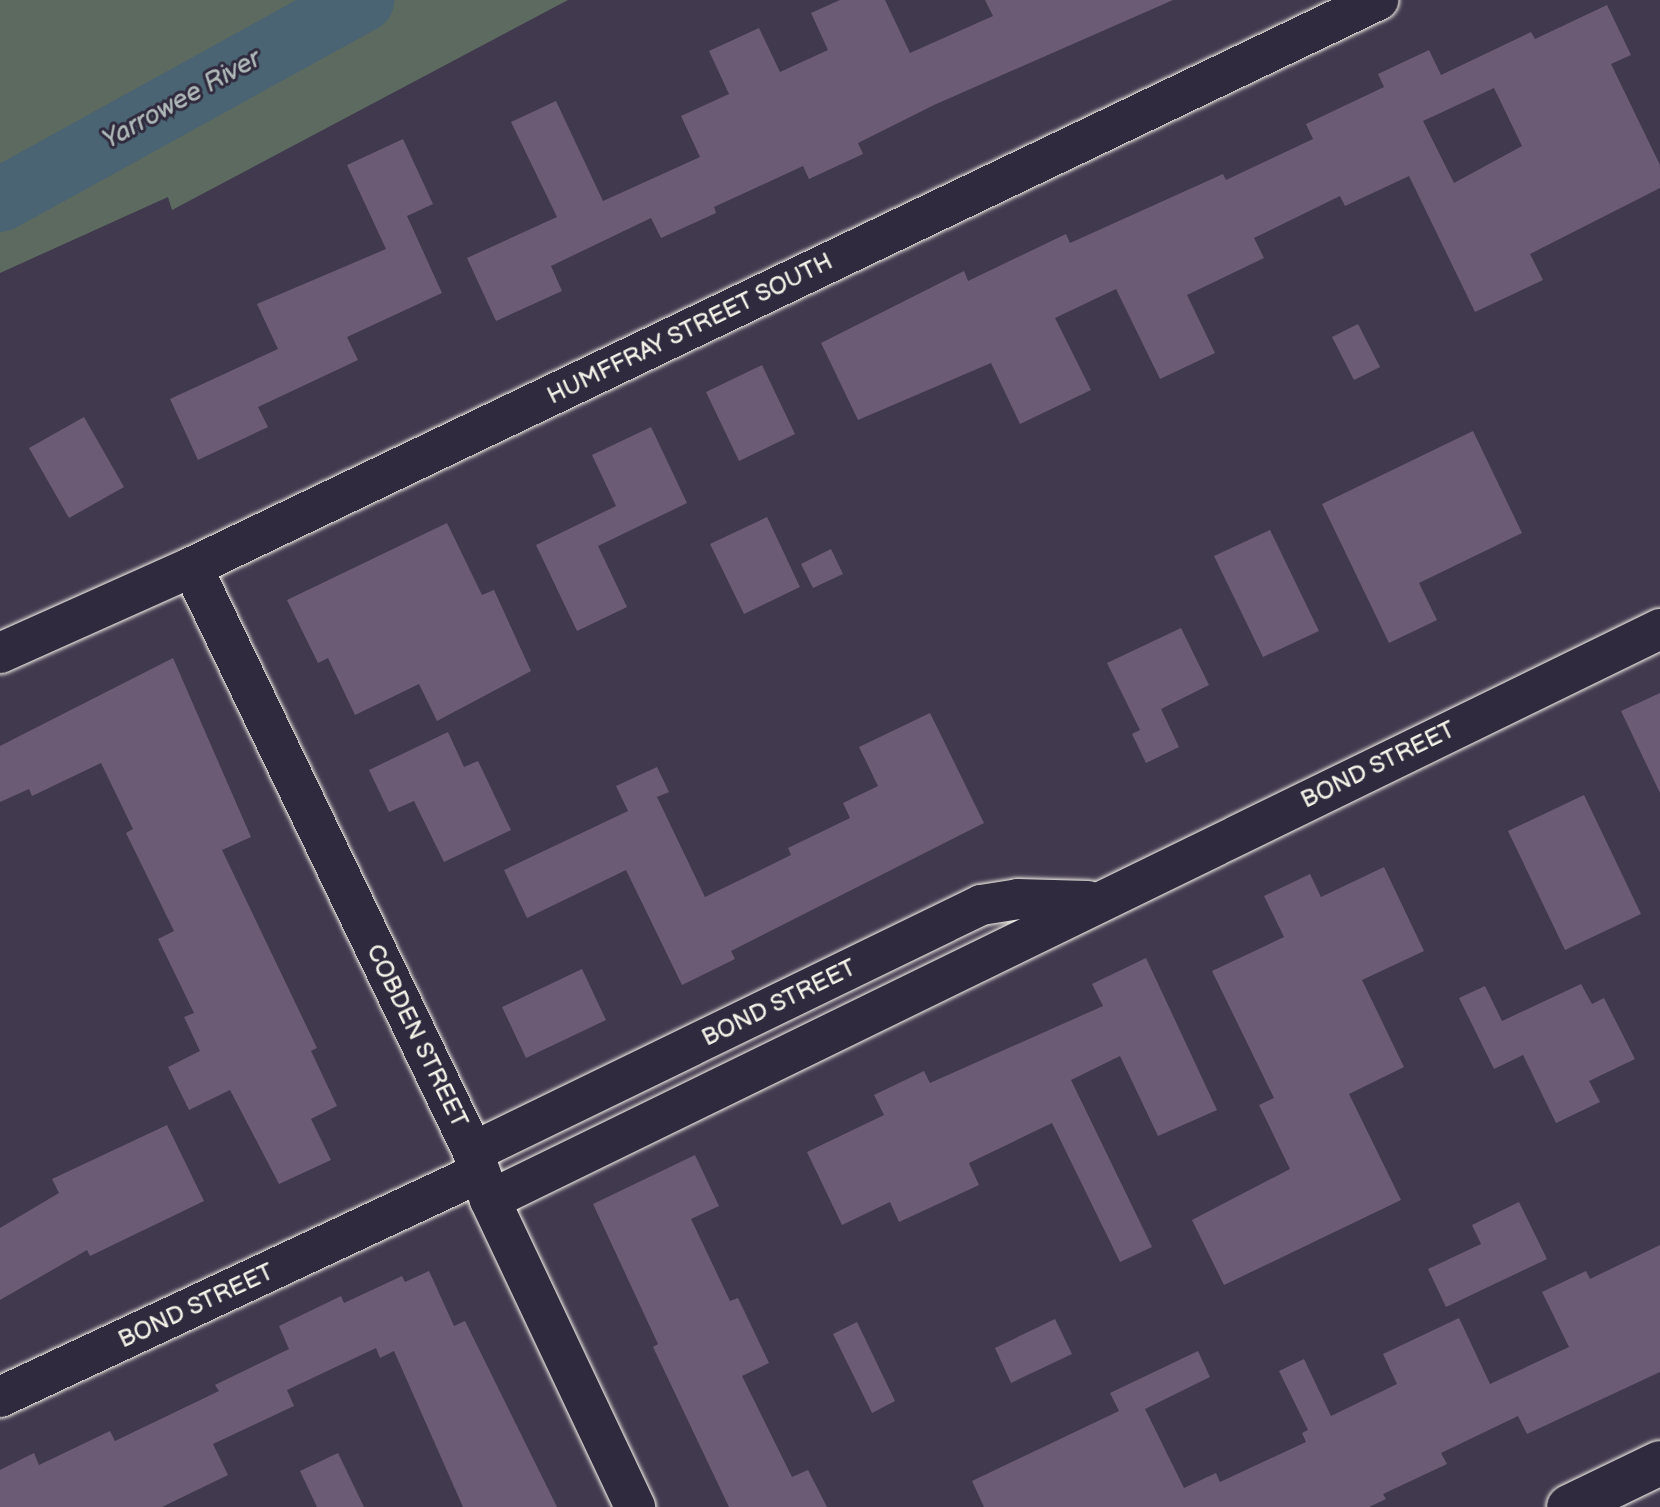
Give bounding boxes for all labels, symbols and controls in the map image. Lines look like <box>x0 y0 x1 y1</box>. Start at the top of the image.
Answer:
water label: Yarrowee River <box>97 44 267 156</box>
street label: HUMFFRAY STREET SOUTH <box>542 247 838 411</box>
street label: BOND STREET <box>1296 715 1460 815</box>
street label: COBDEN STREET <box>360 939 474 1133</box>
street label: BOND STREET <box>697 953 861 1053</box>
street label: BOND STREET <box>114 1257 278 1355</box>

